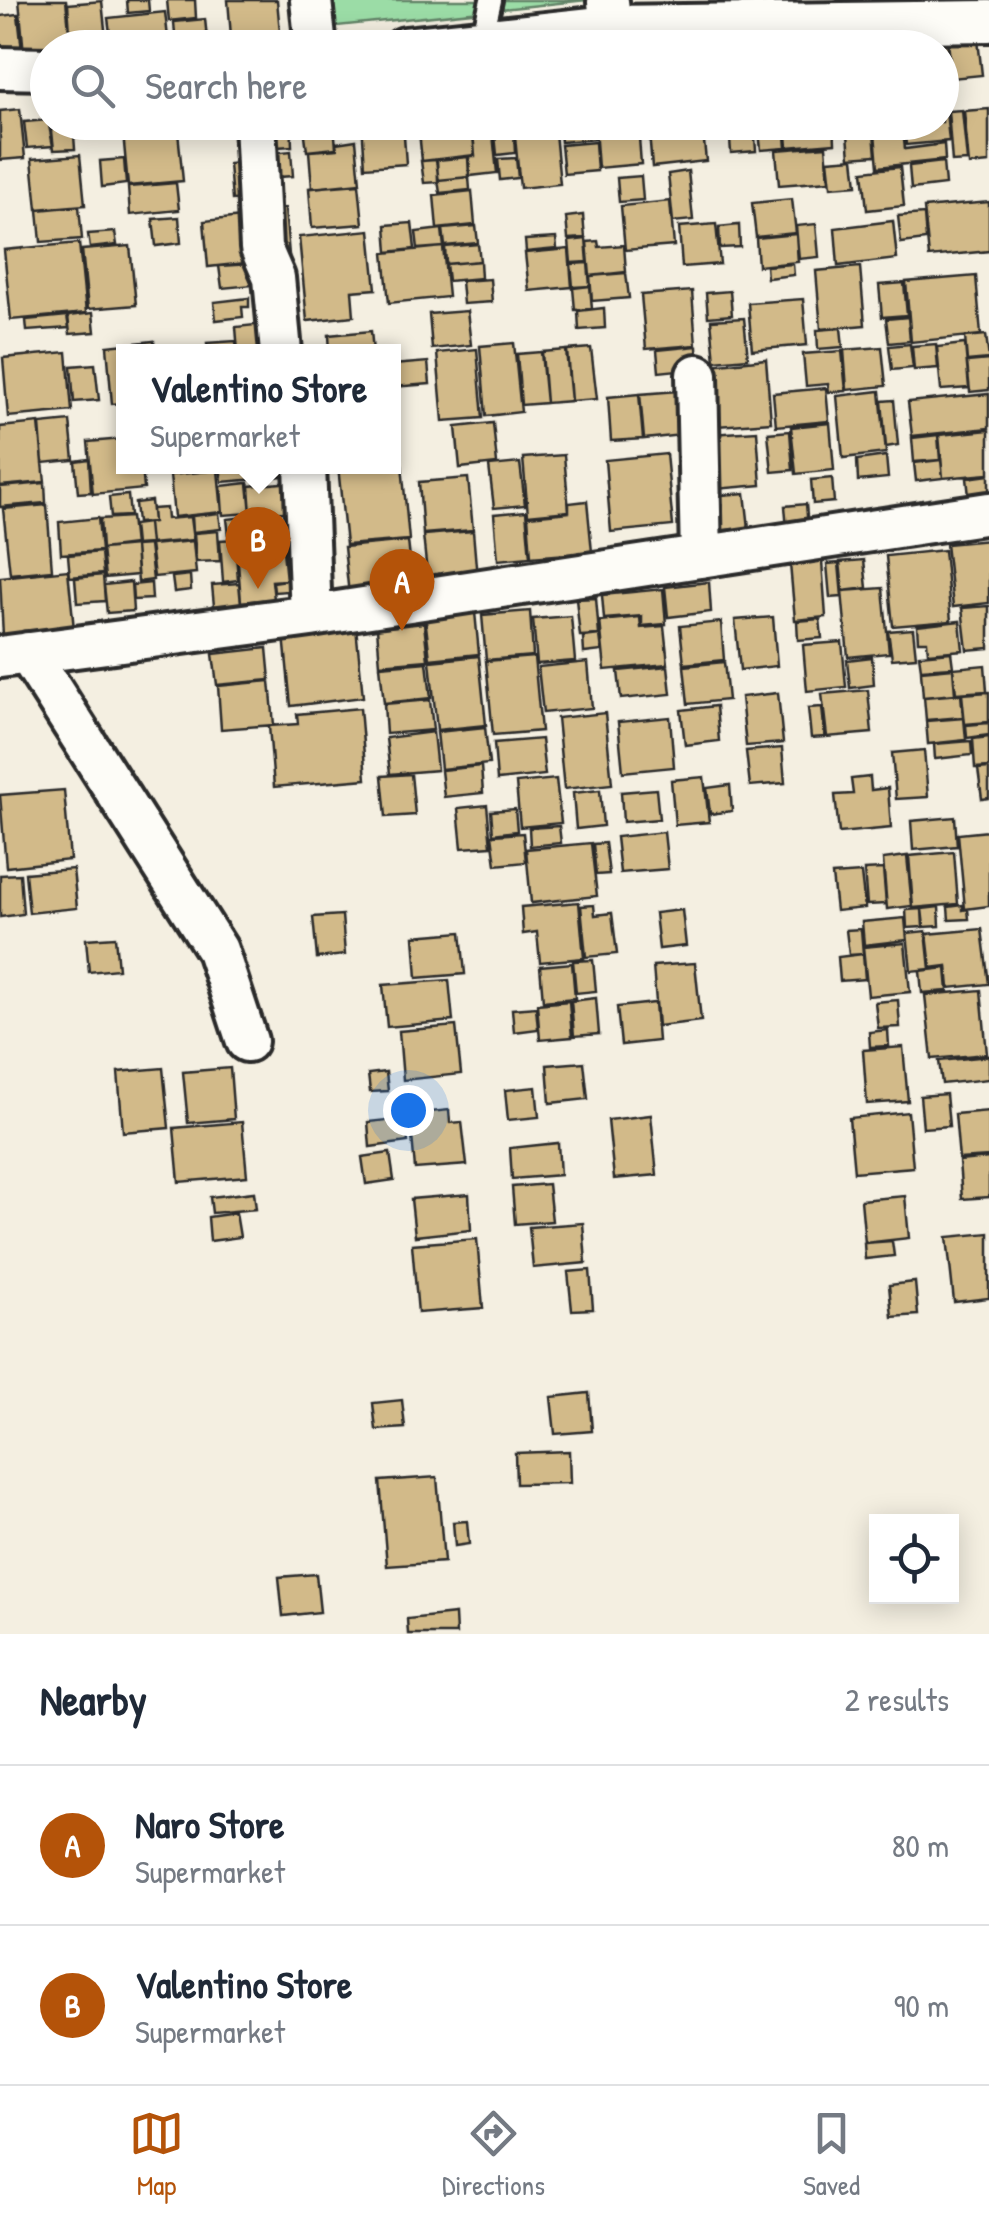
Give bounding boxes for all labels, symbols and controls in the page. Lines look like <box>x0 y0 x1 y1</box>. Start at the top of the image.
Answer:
search box <box>30 30 959 140</box>
icon: search <box>65 58 120 113</box>
text: Search here <box>145 59 307 111</box>
popup <box>116 344 401 474</box>
text: Valentino Store <box>150 362 367 414</box>
text: Supermarket <box>150 414 300 457</box>
pin: B <box>226 506 290 589</box>
pin: A <box>370 548 434 631</box>
your location <box>383 1085 434 1136</box>
map controls <box>869 1514 959 1604</box>
button: locate <box>869 1514 959 1604</box>
text: Nearby <box>40 1671 147 1728</box>
text: 2 results <box>845 1678 949 1721</box>
text: Naro Store <box>135 1798 284 1850</box>
text: A <box>65 1824 80 1867</box>
text: 80 m <box>892 1824 949 1867</box>
text: Supermarket <box>135 1850 285 1893</box>
text: Valentino Store <box>135 1958 352 2010</box>
text: B <box>64 1984 81 2027</box>
text: 90 m <box>894 1984 949 2027</box>
text: Supermarket <box>135 2010 285 2053</box>
tab: Map <box>129 2106 184 2204</box>
tab: Directions <box>442 2106 545 2204</box>
tab: Saved <box>803 2106 860 2204</box>

